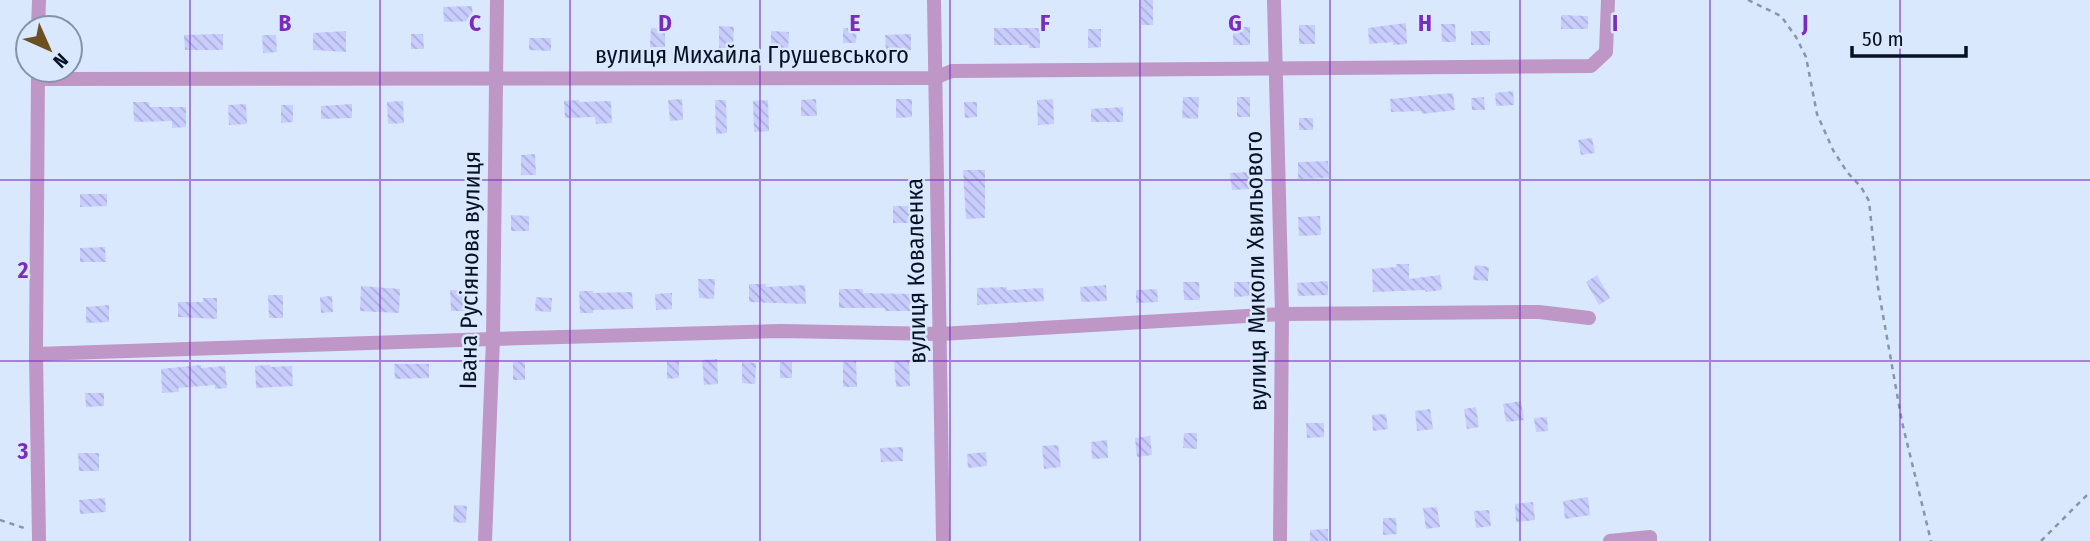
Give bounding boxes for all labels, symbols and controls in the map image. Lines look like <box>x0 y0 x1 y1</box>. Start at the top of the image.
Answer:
text: B <box>279 9 292 37</box>
text: C <box>469 9 481 37</box>
text: D <box>658 9 672 37</box>
text: E <box>850 9 861 37</box>
text: F <box>1040 9 1050 37</box>
text: G <box>1228 9 1242 37</box>
text: H <box>1418 9 1432 37</box>
text: I <box>1612 9 1618 37</box>
text: J <box>1801 9 1808 37</box>
north arrow <box>14 14 84 84</box>
scale bar <box>1852 14 1966 58</box>
text: 50 m <box>1862 26 1904 52</box>
street label: вулиця Михайла Грушевського <box>595 41 909 69</box>
text: N <box>49 49 73 73</box>
street label: вулиця Миколи Хвильового <box>1240 131 1272 411</box>
street label: Івана Русіянова вулиця <box>454 151 486 389</box>
street label: вулиця Коваленка <box>900 178 932 364</box>
text: 2 <box>17 256 29 284</box>
text: 3 <box>17 437 29 465</box>

